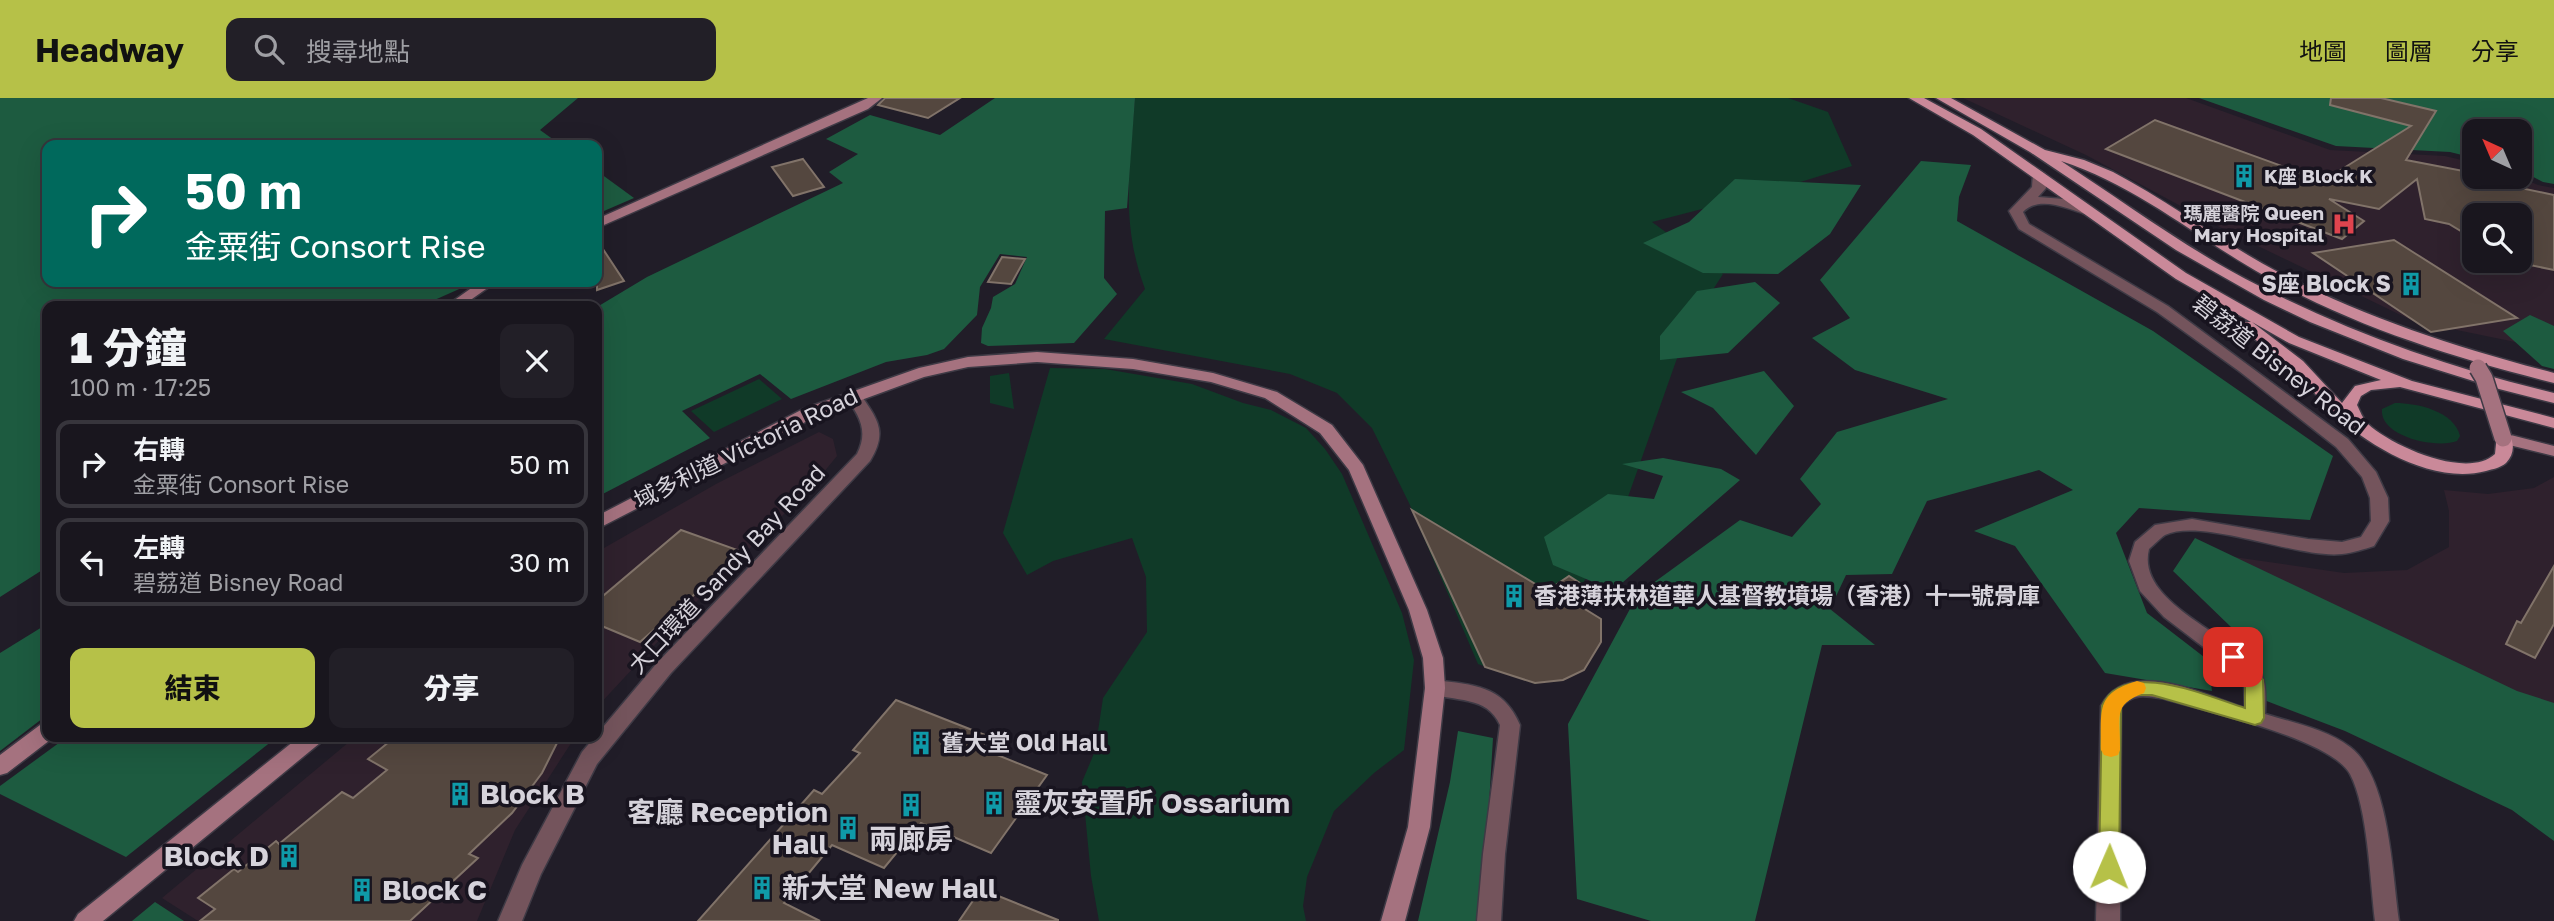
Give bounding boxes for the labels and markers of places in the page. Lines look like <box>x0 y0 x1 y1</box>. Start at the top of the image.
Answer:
building icon: K座 Block K <box>2230 162 2258 190</box>
place label: K座 Block K <box>2264 164 2373 187</box>
place label: 瑪麗醫院 Queen Mary Hospital <box>2183 201 2324 246</box>
hospital icon: 瑪麗醫院 Queen Mary Hospital <box>2330 210 2358 238</box>
place label: S座 Block S <box>2262 269 2391 297</box>
building icon: S座 Block S <box>2397 270 2425 298</box>
place label: 香港薄扶林道華人基督教墳場（香港）十一號骨庫 <box>1534 581 2040 609</box>
building icon: 香港薄扶林道華人基督教墳場（香港）十一號骨庫 <box>1500 582 1528 610</box>
pin <box>2203 627 2263 687</box>
place label: 舊大堂 Old Hall <box>941 728 1107 756</box>
building icon: 舊大堂 Old Hall <box>907 729 935 757</box>
place label: Block B <box>480 777 585 810</box>
building icon: Block B <box>446 780 474 808</box>
place label: 靈灰安置所 Ossarium <box>1014 786 1290 819</box>
building icon: 靈灰安置所 Ossarium <box>980 789 1008 817</box>
building icon: 兩廊房 <box>897 791 925 819</box>
place label: 客廳 Reception Hall <box>627 795 828 860</box>
building icon: 客廳 Reception Hall <box>834 814 862 842</box>
place label: 兩廊房 <box>869 822 953 855</box>
place label: Block D <box>164 839 269 872</box>
building icon: Block D <box>275 842 303 870</box>
place label: 新大堂 New Hall <box>782 871 997 904</box>
place label: Block C <box>382 873 487 906</box>
building icon: 新大堂 New Hall <box>748 874 776 902</box>
building icon: Block C <box>348 876 376 904</box>

